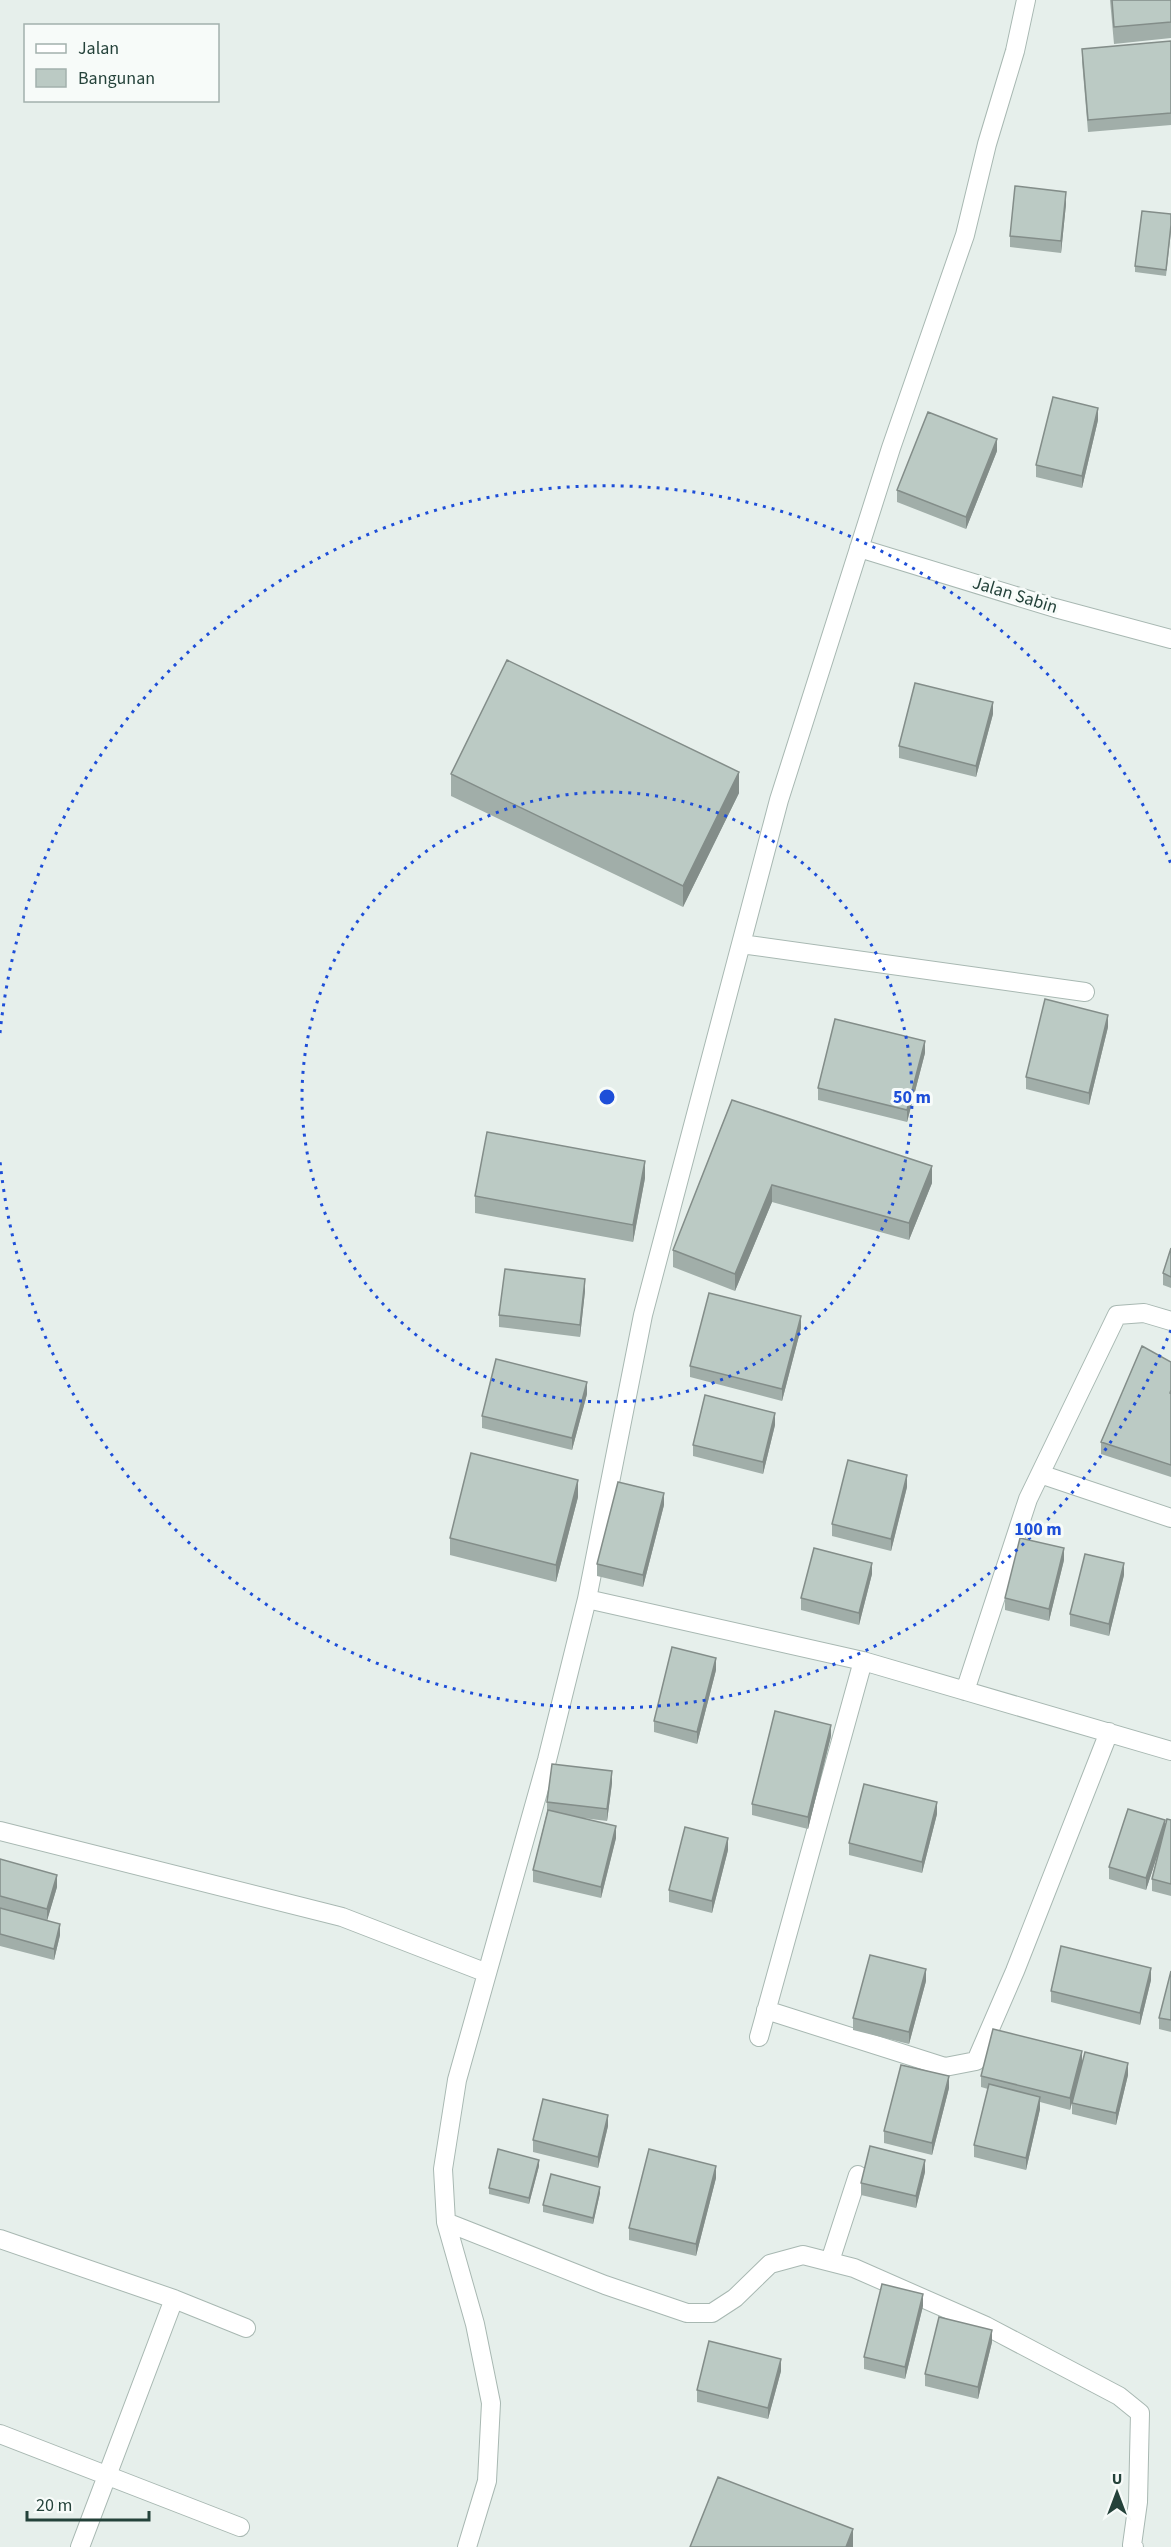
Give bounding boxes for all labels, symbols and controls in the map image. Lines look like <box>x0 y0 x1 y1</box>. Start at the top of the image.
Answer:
legend <box>24 24 219 102</box>
text: Jalan <box>78 36 119 61</box>
text: Bangunan <box>78 66 155 91</box>
street label: Jalan Sabin <box>969 570 1061 620</box>
text: 50 m <box>893 1085 931 1110</box>
centre of rings <box>597 1087 617 1107</box>
text: 100 m <box>1014 1517 1062 1542</box>
north arrow <box>1087 2463 1147 2523</box>
text: U <box>1112 2468 1122 2490</box>
scale bar <box>27 2484 148 2522</box>
text: 20 m <box>36 2493 72 2518</box>

